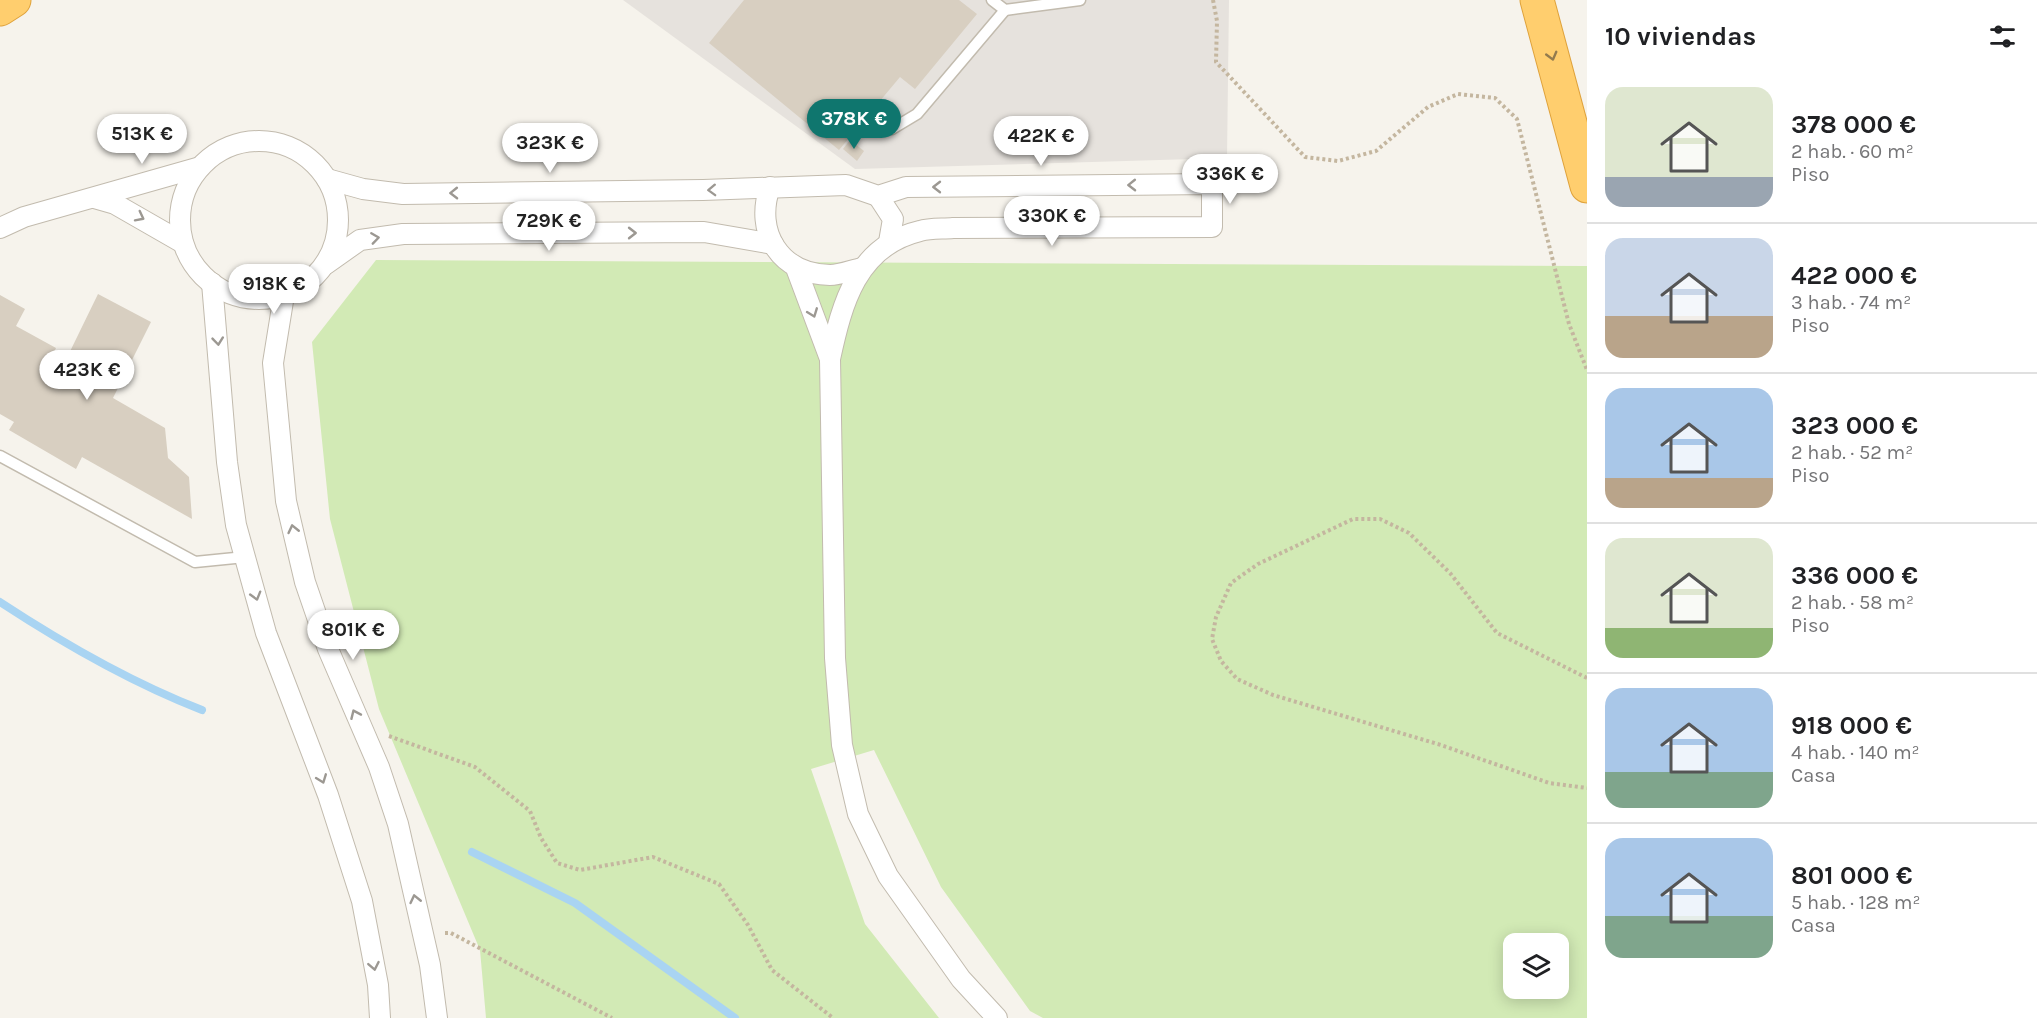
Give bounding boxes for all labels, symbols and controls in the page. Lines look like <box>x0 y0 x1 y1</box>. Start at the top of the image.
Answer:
icon: filters <box>1986 20 2019 53</box>
text: 10 viviendas <box>1605 21 1756 52</box>
one-way arrow <box>1545 51 1557 61</box>
pin: 378K € <box>805 99 903 150</box>
text: 378K € <box>821 107 887 130</box>
text: 378 000 € <box>1791 109 1916 140</box>
icon: home <box>1653 111 1725 183</box>
pin: 513K € <box>93 114 191 165</box>
pin: 422K € <box>992 116 1090 167</box>
text: 513K € <box>111 122 173 145</box>
pin: 323K € <box>501 123 599 174</box>
text: 422K € <box>1008 124 1074 147</box>
text: 323K € <box>516 131 584 154</box>
text: 2 hab. · 60 m² <box>1791 140 1914 163</box>
pin: 336K € <box>1181 154 1279 205</box>
text: 336K € <box>1196 162 1264 185</box>
text: Piso <box>1791 163 1829 186</box>
one-way arrow <box>1128 179 1137 191</box>
one-way arrow <box>933 181 942 193</box>
one-way arrow <box>707 184 716 196</box>
one-way arrow <box>449 187 458 200</box>
pin: 330K € <box>1003 196 1101 247</box>
pin: 729K € <box>500 201 598 252</box>
text: 330K € <box>1018 204 1086 227</box>
text: 729K € <box>516 209 582 232</box>
one-way arrow <box>134 210 145 222</box>
one-way arrow <box>628 227 637 239</box>
one-way arrow <box>370 233 379 245</box>
text: 422 000 € <box>1791 260 1917 291</box>
icon: home <box>1653 262 1725 334</box>
pin: 918K € <box>225 264 323 315</box>
text: 918K € <box>242 272 306 295</box>
text: 3 hab. · 74 m² <box>1791 291 1911 314</box>
one-way arrow <box>806 307 818 318</box>
text: Piso <box>1791 314 1829 337</box>
one-way arrow <box>211 337 224 346</box>
pin: 423K € <box>38 350 136 401</box>
text: 423K € <box>53 358 121 381</box>
text: 323 000 € <box>1791 410 1918 441</box>
icon: home <box>1653 412 1725 484</box>
text: 2 hab. · 52 m² <box>1791 441 1913 464</box>
text: Piso <box>1791 464 1829 487</box>
one-way arrow <box>287 525 300 535</box>
text: 336 000 € <box>1791 560 1918 591</box>
icon: home <box>1653 562 1725 634</box>
one-way arrow <box>249 590 261 600</box>
text: 2 hab. · 58 m² <box>1791 591 1914 614</box>
pin: 801K € <box>304 610 402 661</box>
text: Piso <box>1791 614 1829 637</box>
text: 801K € <box>321 618 385 641</box>
one-way arrow <box>351 709 363 720</box>
text: 918 000 € <box>1791 710 1912 741</box>
icon: home <box>1653 712 1725 784</box>
text: 4 hab. · 140 m² <box>1791 741 1920 764</box>
text: Casa <box>1791 764 1836 787</box>
one-way arrow <box>315 773 327 784</box>
text: 801 000 € <box>1791 860 1913 891</box>
icon: home <box>1653 862 1725 934</box>
text: 5 hab. · 128 m² <box>1791 891 1921 914</box>
one-way arrow <box>409 894 422 904</box>
text: Casa <box>1791 914 1836 937</box>
map controls <box>1503 933 1569 999</box>
button: layers <box>1503 933 1569 999</box>
one-way arrow <box>367 961 380 971</box>

